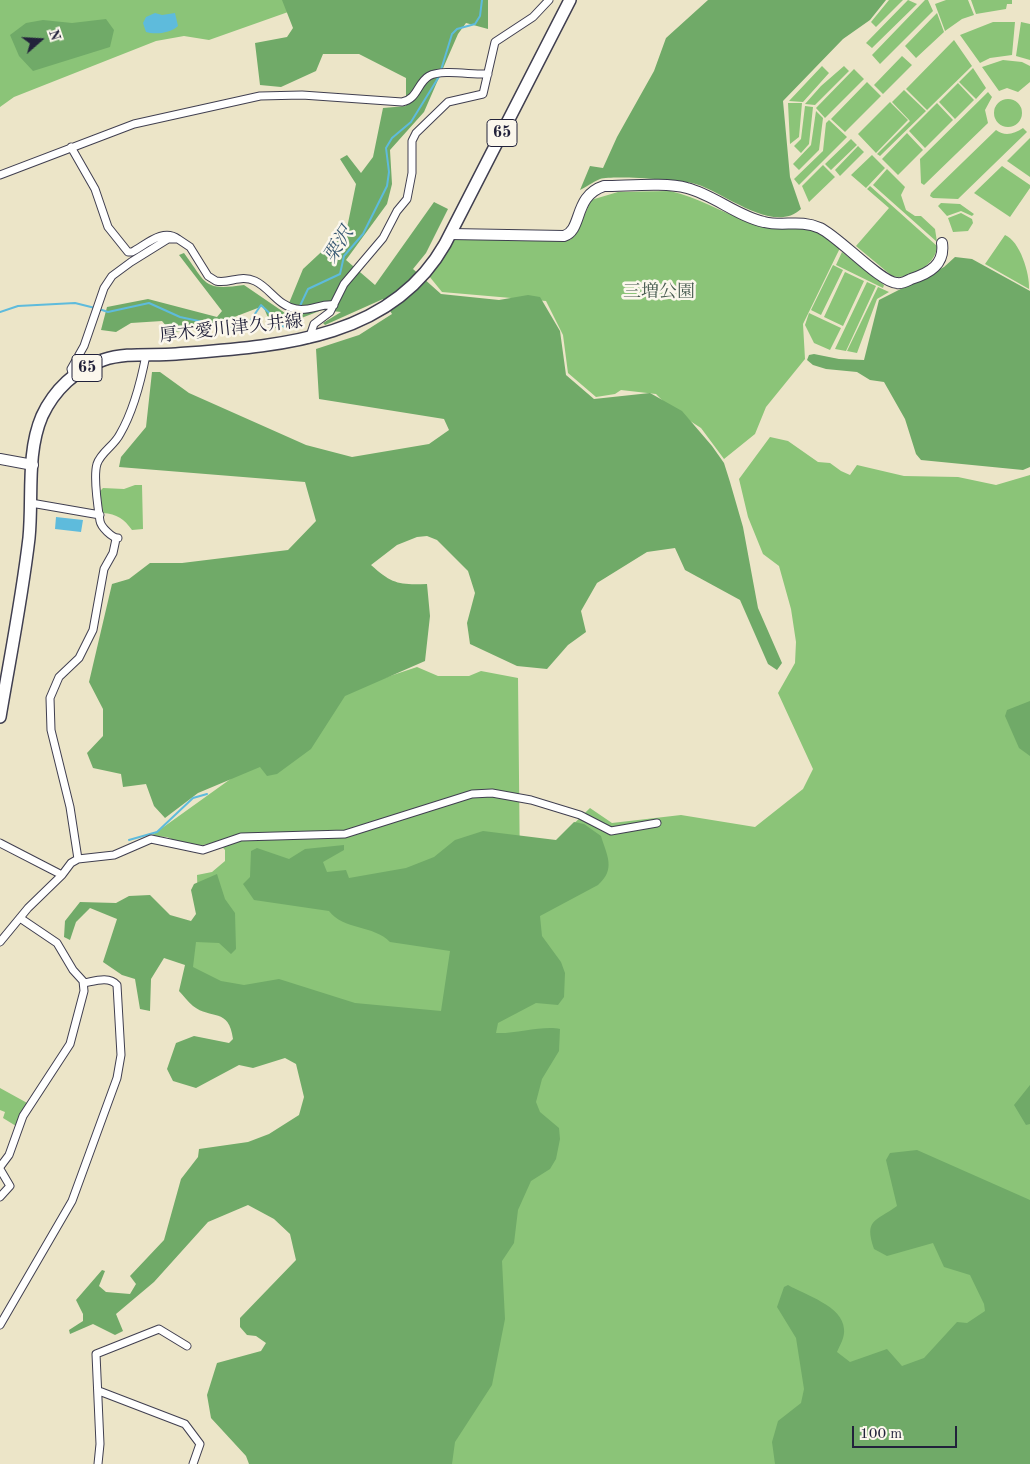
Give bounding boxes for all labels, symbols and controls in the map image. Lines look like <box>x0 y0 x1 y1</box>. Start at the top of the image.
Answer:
north arrow <box>15 15 65 65</box>
text: N <box>46 28 63 42</box>
road number: 65 <box>487 120 517 146</box>
water label: 栗沢 <box>319 223 359 267</box>
park label: 三増公園 <box>623 281 695 303</box>
street label: 厚木愛川津久井線 <box>158 311 304 347</box>
road number: 65 <box>72 354 102 382</box>
scale bar <box>855 1416 960 1448</box>
text: 100 m <box>860 1427 902 1442</box>

